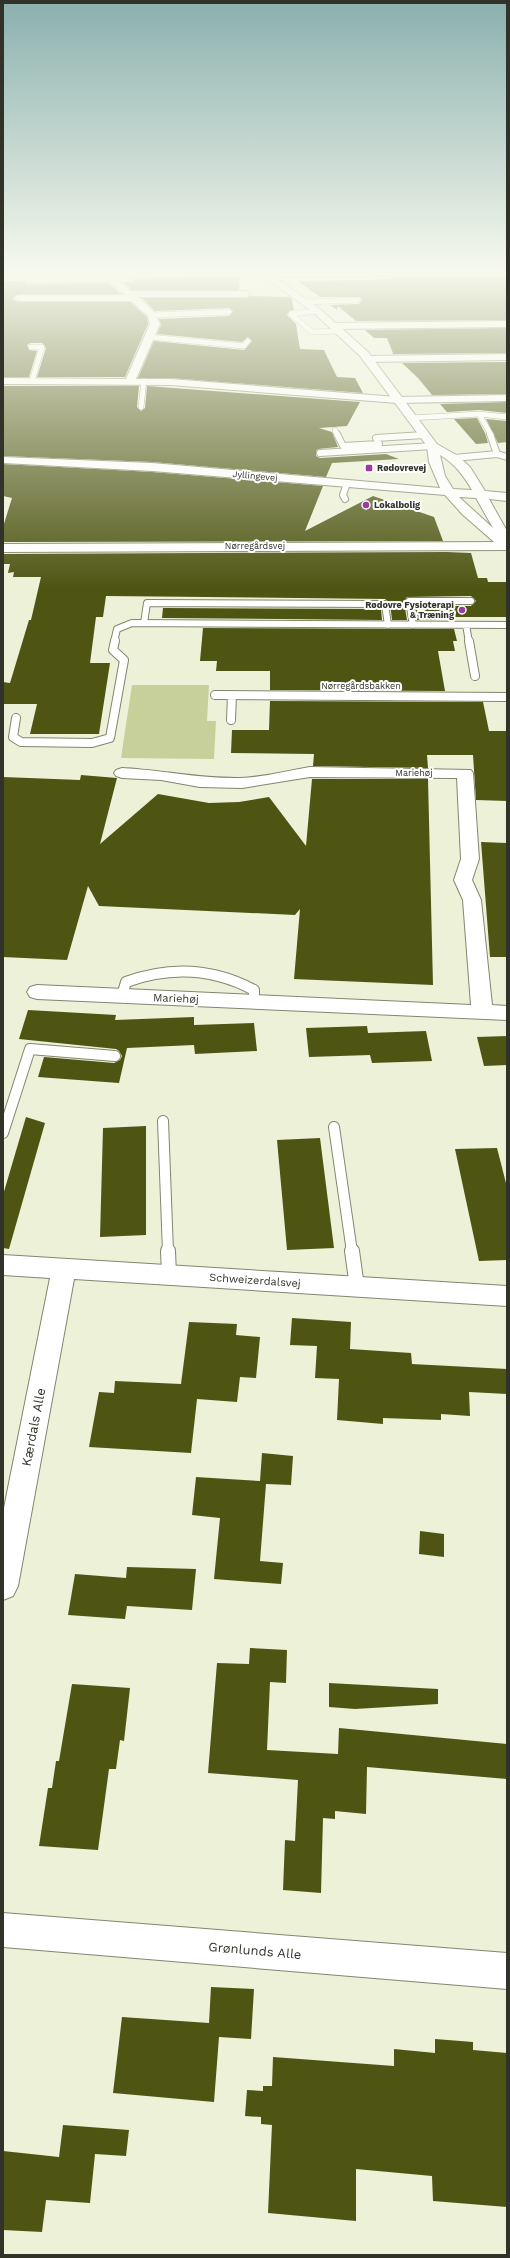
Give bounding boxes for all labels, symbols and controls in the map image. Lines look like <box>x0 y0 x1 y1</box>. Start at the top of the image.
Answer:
marker: Rødovrevej <box>364 463 374 473</box>
place label: Rødovrevej <box>377 463 427 473</box>
street label: Jyllingevej <box>232 469 278 483</box>
marker: Lokalbolig <box>361 500 371 510</box>
place label: Lokalbolig <box>374 500 421 510</box>
street label: Nørregårdsvej <box>225 541 285 551</box>
place label: Rødovre Fysioterapi & Træning <box>365 600 455 620</box>
marker: Rødovre Fysioterapi & Træning <box>457 605 467 615</box>
street label: Nørregårdsbakken <box>321 681 401 691</box>
street label: Mariehøj <box>395 768 433 778</box>
street label: Mariehøj <box>153 991 199 1006</box>
street label: Schweizerdalsvej <box>209 1271 301 1290</box>
street label: Kærdals Alle <box>19 1387 48 1467</box>
street label: Grønlunds Alle <box>208 1939 302 1962</box>

